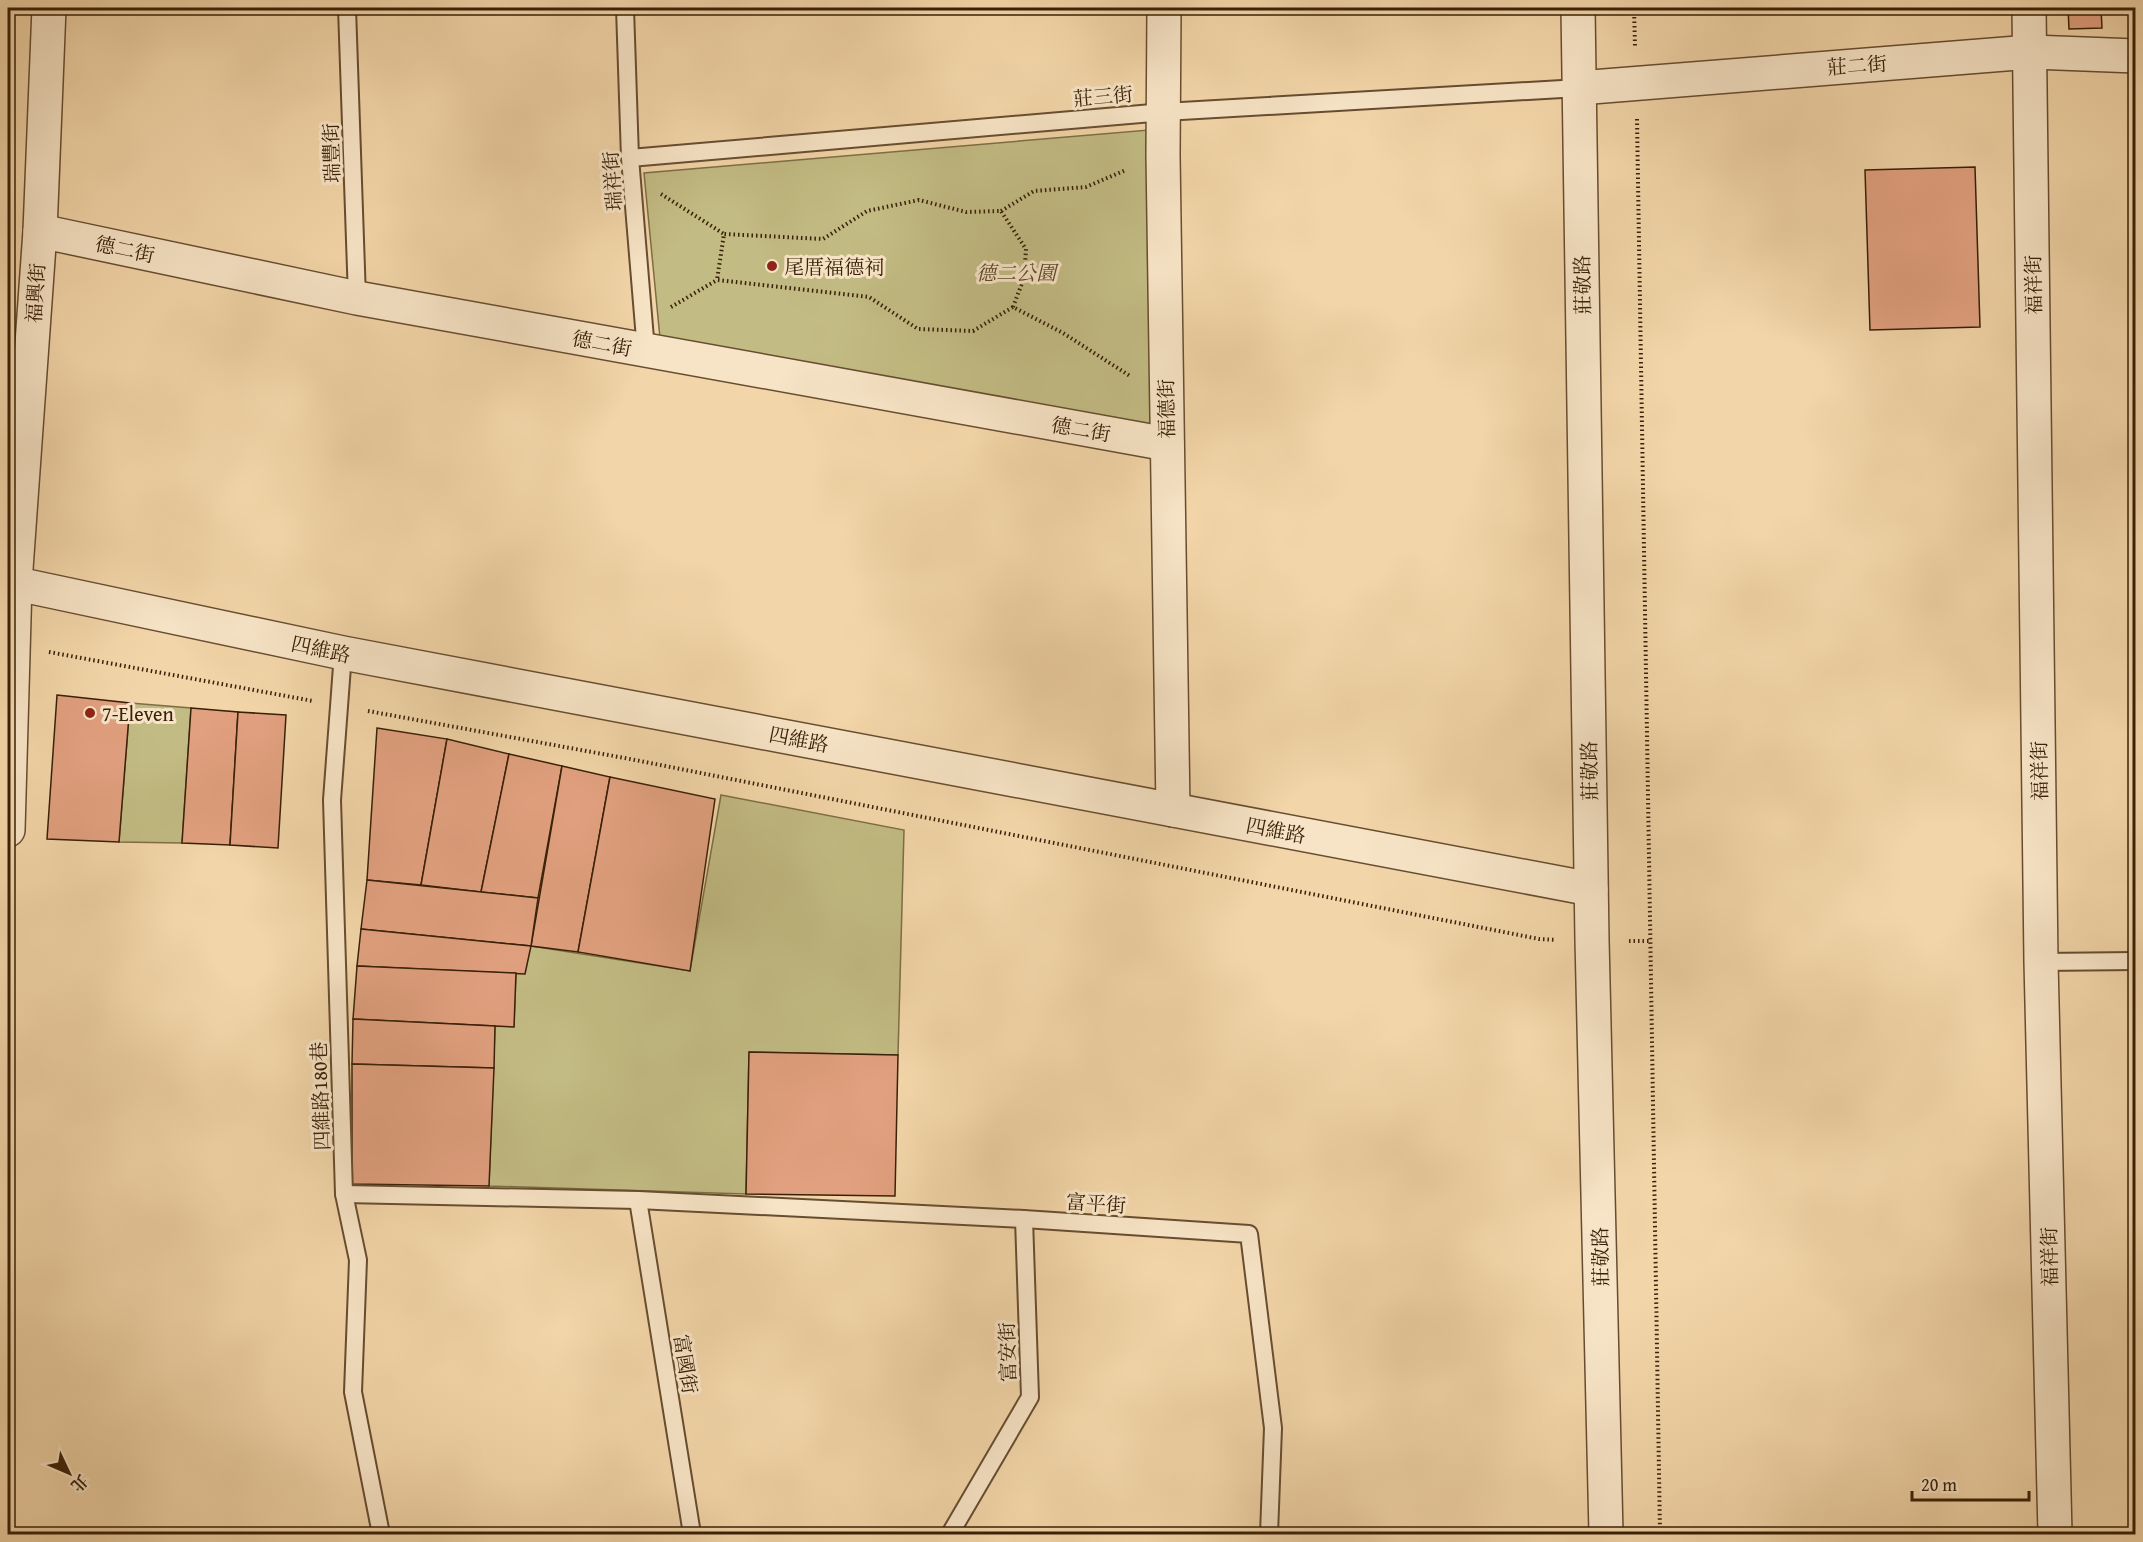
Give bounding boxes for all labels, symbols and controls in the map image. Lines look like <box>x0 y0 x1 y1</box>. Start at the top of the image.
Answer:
street label: 莊二街 <box>1826 48 1888 82</box>
street label: 莊三街 <box>1072 79 1134 113</box>
street label: 瑞豐街 <box>315 123 347 183</box>
street label: 瑞祥街 <box>595 150 629 212</box>
street label: 德二街 <box>93 229 157 269</box>
place label: 尾厝福德祠 <box>784 252 884 281</box>
street label: 莊敬路 <box>1567 255 1597 315</box>
street label: 福祥街 <box>2018 255 2048 315</box>
park label: 德二公園 <box>976 258 1059 287</box>
marker: 尾厝福德祠 <box>765 259 779 273</box>
street label: 福興街 <box>18 262 52 324</box>
street label: 德二街 <box>570 323 634 363</box>
street label: 福德街 <box>1151 379 1181 439</box>
street label: 德二街 <box>1049 410 1113 448</box>
street label: 四維路 <box>289 629 353 669</box>
place label: 7-Eleven <box>102 699 174 728</box>
marker: 7-Eleven <box>83 706 97 720</box>
street label: 四維路 <box>767 719 831 759</box>
street label: 莊敬路 <box>1574 741 1604 801</box>
street label: 福祥街 <box>2024 741 2054 801</box>
street label: 四維路 <box>1244 810 1308 850</box>
street label: 四維路180巷 <box>304 1041 336 1151</box>
street label: 富平街 <box>1065 1186 1127 1220</box>
street label: 莊敬路 <box>1585 1227 1615 1287</box>
street label: 福祥街 <box>2034 1227 2064 1287</box>
street label: 富安街 <box>991 1322 1023 1382</box>
street label: 富國街 <box>667 1332 705 1396</box>
north arrow <box>39 1443 99 1503</box>
scale bar <box>1912 1464 2029 1502</box>
text: 北 <box>66 1469 94 1498</box>
text: 20 m <box>1921 1471 1957 1498</box>

